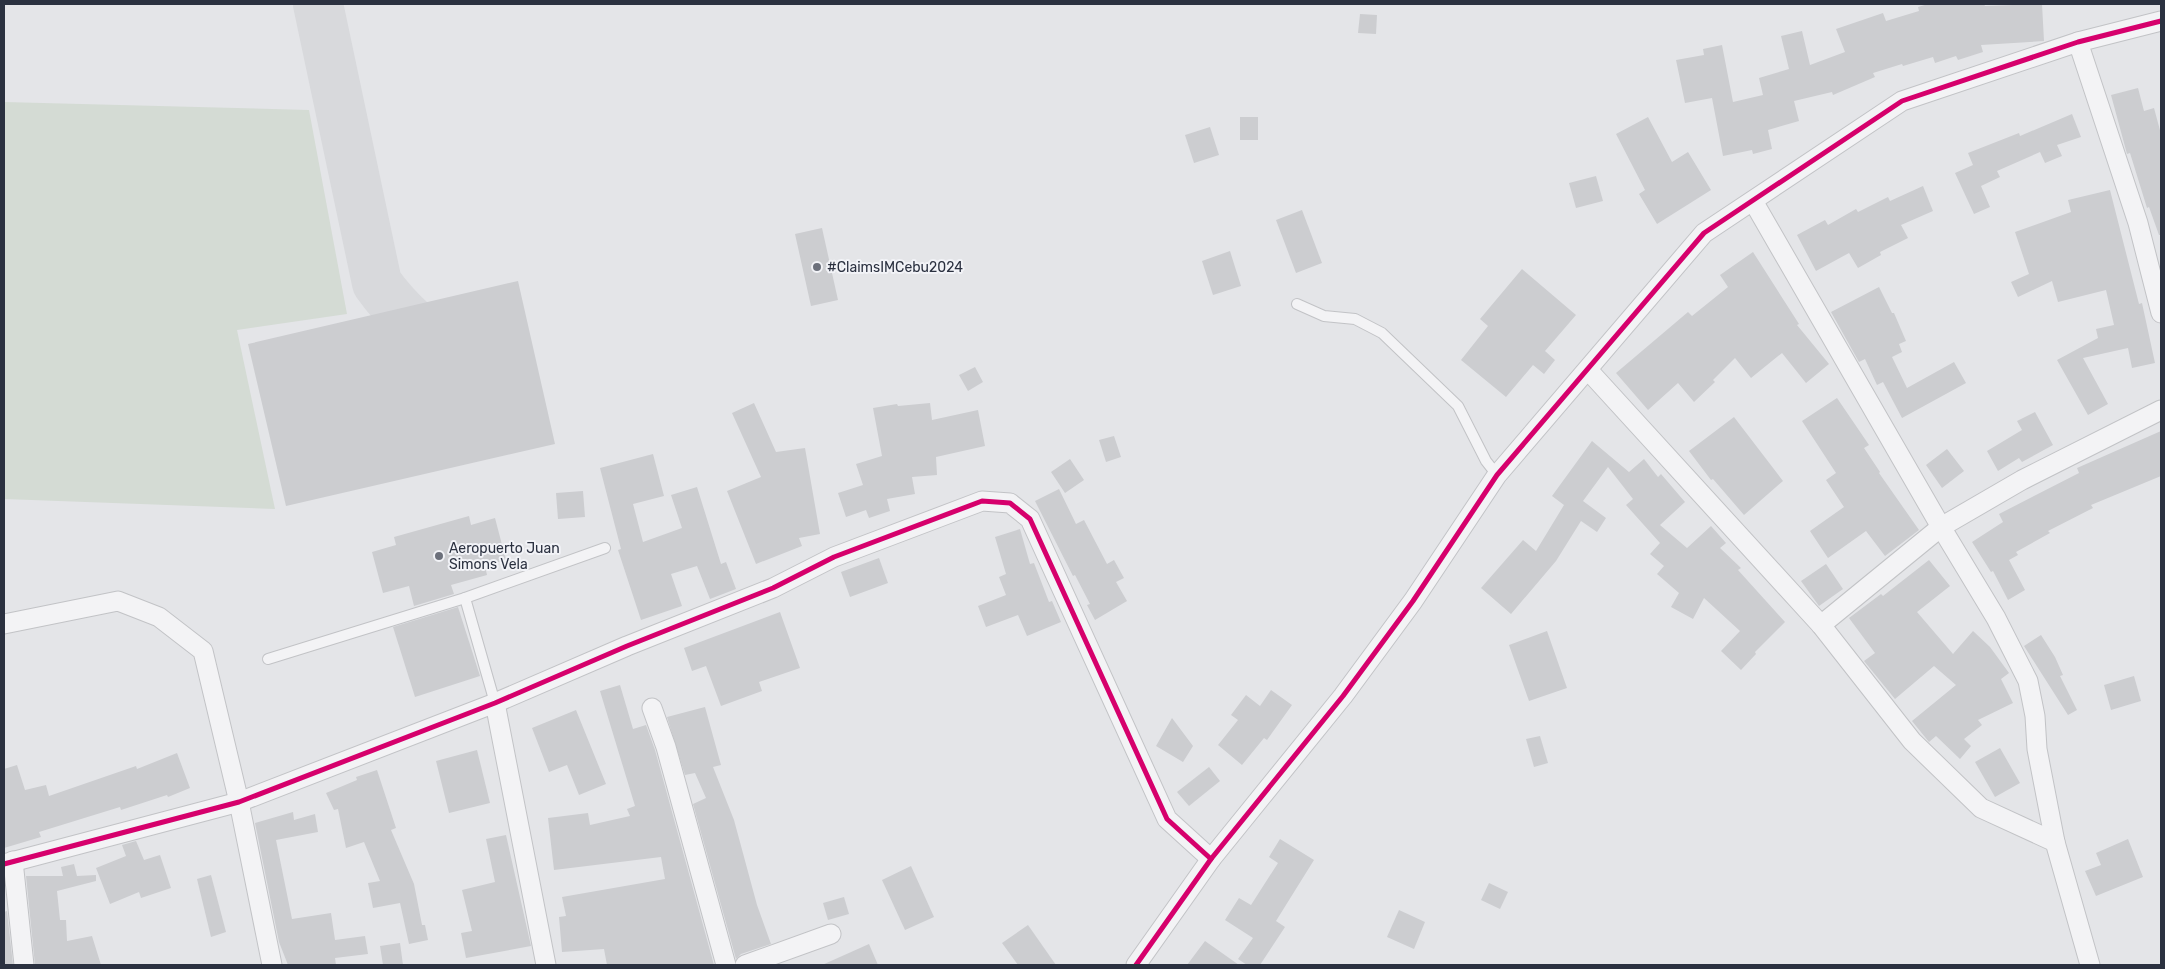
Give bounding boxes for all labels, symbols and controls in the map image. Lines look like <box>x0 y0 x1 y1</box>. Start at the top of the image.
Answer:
place label: #ClaimsIMCebu2024 <box>827 259 963 276</box>
marker: #ClaimsIMCebu2024 <box>811 261 823 273</box>
place label: Aeropuerto Juan Simons Vela <box>449 540 560 573</box>
marker: Aeropuerto Juan Simons Vela <box>433 550 445 562</box>

